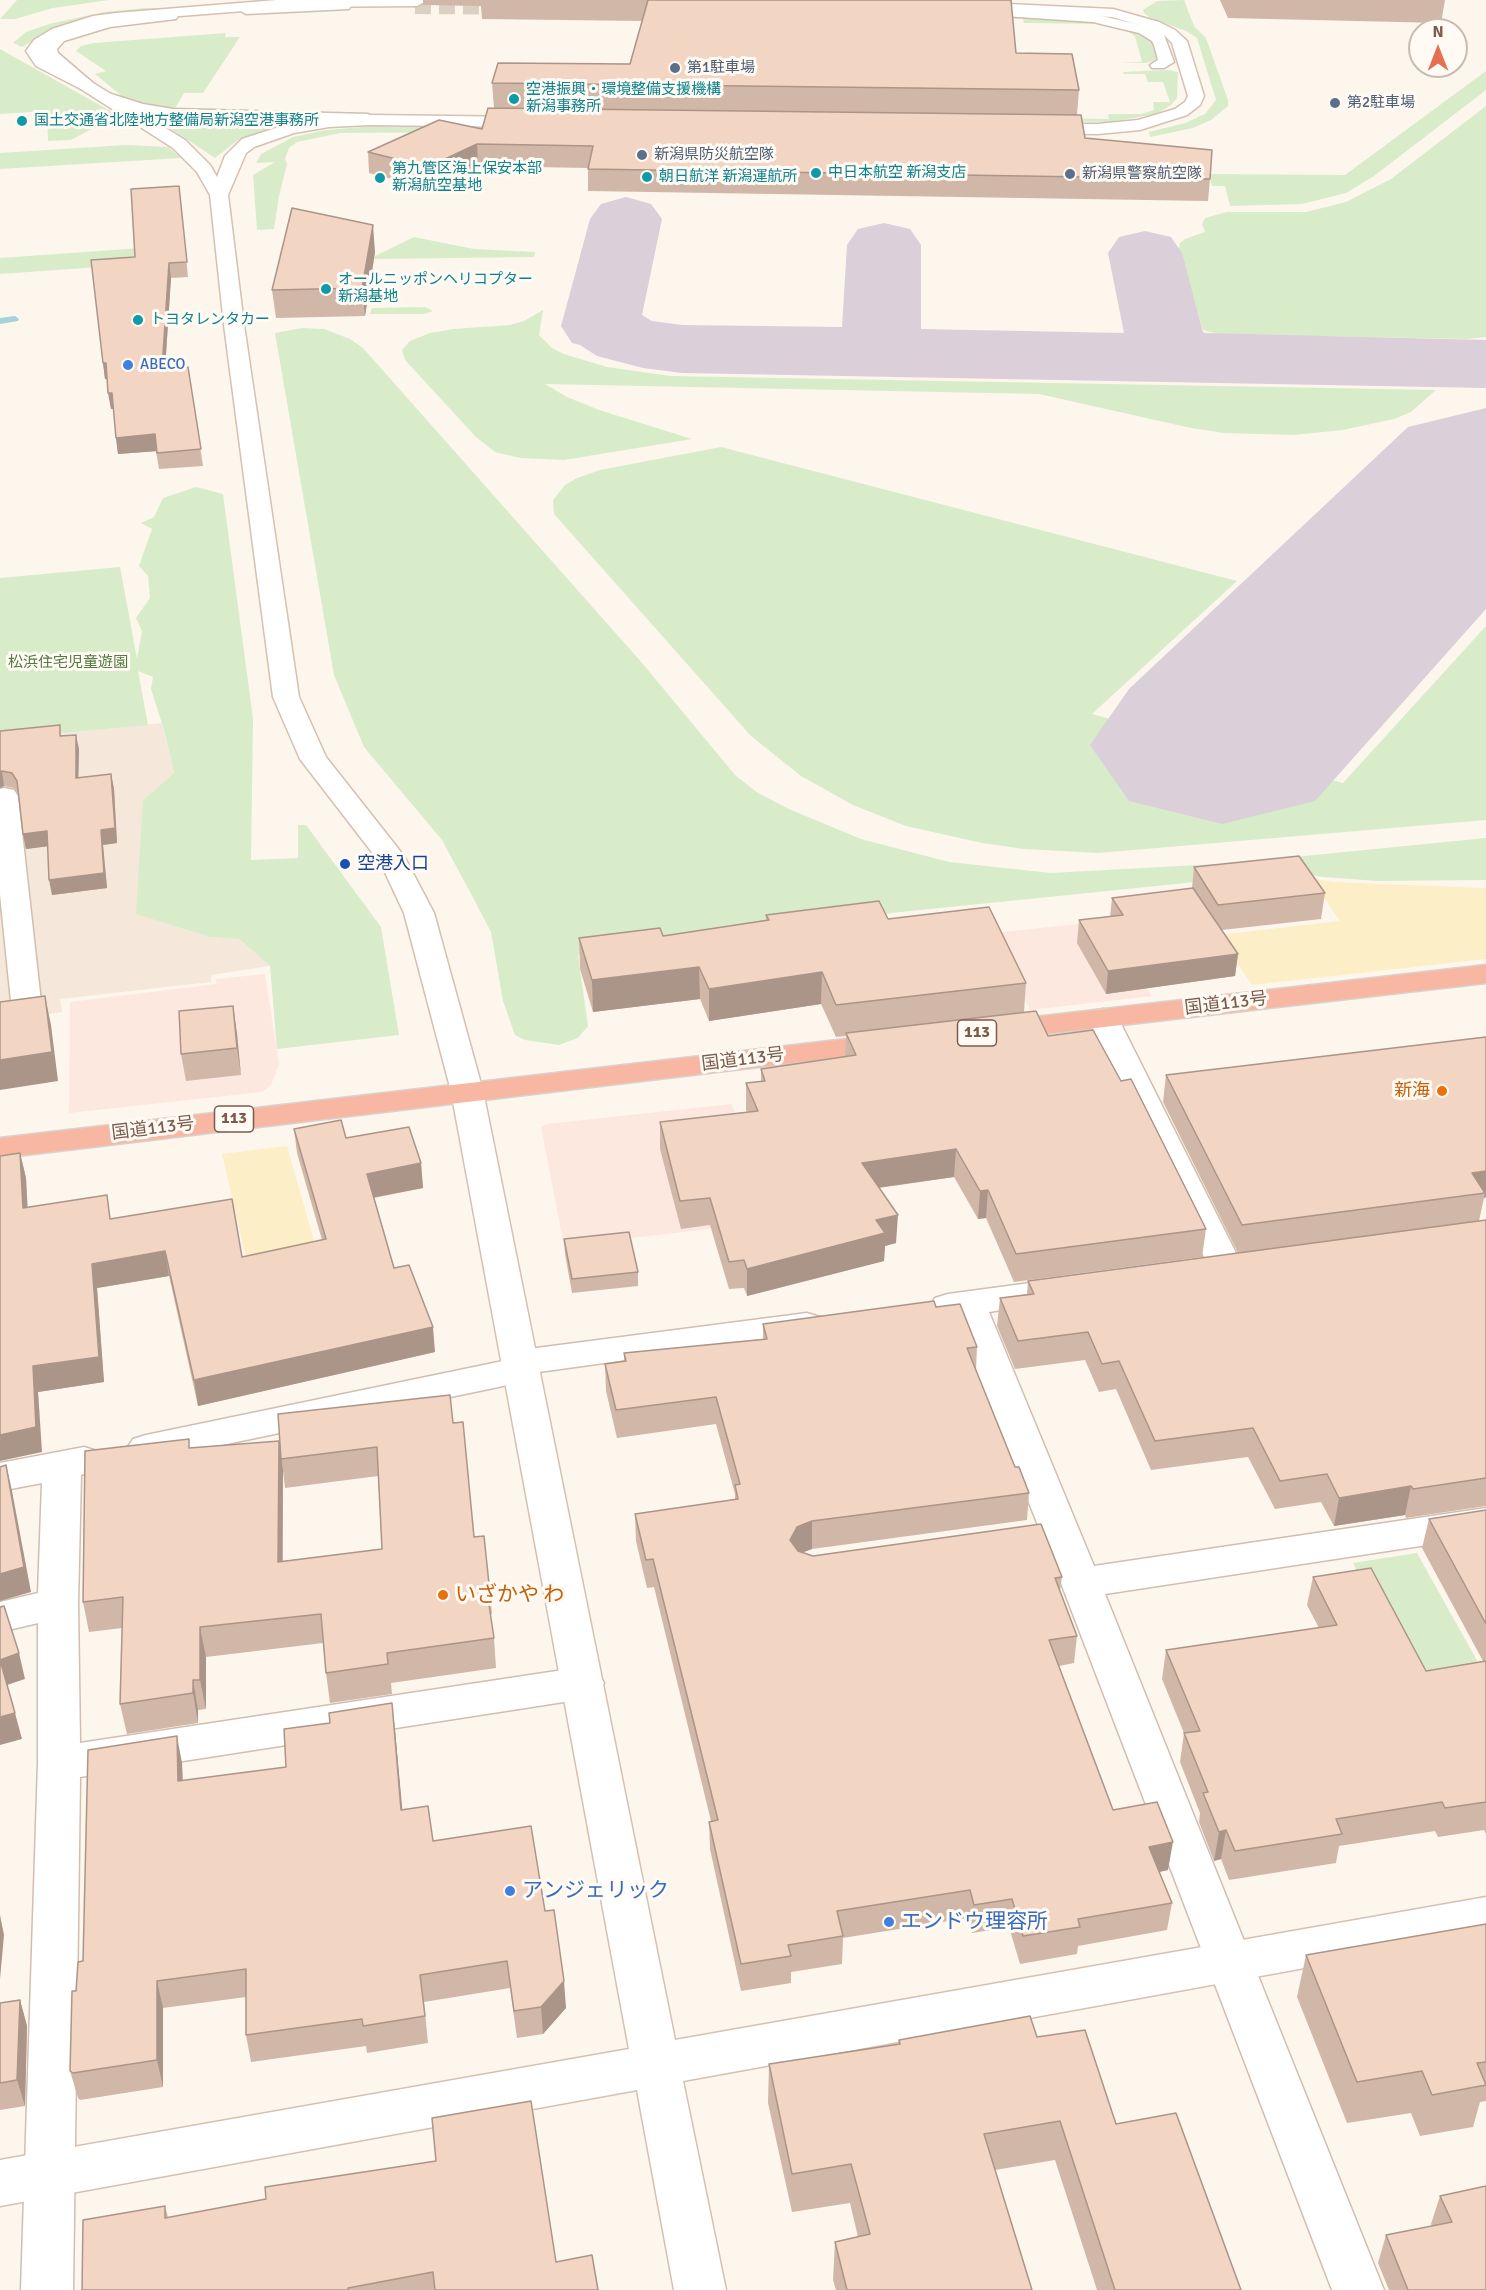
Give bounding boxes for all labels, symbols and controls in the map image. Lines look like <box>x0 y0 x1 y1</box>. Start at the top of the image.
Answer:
north arrow <box>1408 18 1468 78</box>
text: N <box>1432 22 1444 42</box>
place label: 第1駐車場 <box>687 59 755 77</box>
marker: 第1駐車場 <box>668 61 682 75</box>
place label: 空港振興・環境整備支援機構 新潟事務所 <box>526 81 721 116</box>
marker: 空港振興・環境整備支援機構 新潟事務所 <box>507 92 521 106</box>
place label: 第2駐車場 <box>1347 94 1415 112</box>
marker: 第2駐車場 <box>1328 96 1342 110</box>
place label: 国土交通省北陸地方整備局新潟空港事務所 <box>34 112 319 130</box>
marker: 国土交通省北陸地方整備局新潟空港事務所 <box>15 114 29 128</box>
place label: 新潟県防災航空隊 <box>654 146 774 164</box>
marker: 新潟県防災航空隊 <box>635 148 649 162</box>
place label: 第九管区海上保安本部 新潟航空基地 <box>392 160 542 195</box>
place label: 中日本航空 新潟支店 <box>828 164 966 182</box>
place label: 新潟県警察航空隊 <box>1082 165 1202 183</box>
marker: 中日本航空 新潟支店 <box>809 166 823 180</box>
marker: 新潟県警察航空隊 <box>1063 167 1077 181</box>
place label: 朝日航洋 新潟運航所 <box>659 168 797 186</box>
marker: 朝日航洋 新潟運航所 <box>640 170 654 184</box>
marker: 第九管区海上保安本部 新潟航空基地 <box>373 171 387 185</box>
place label: オールニッポンヘリコプター 新潟基地 <box>338 271 533 306</box>
marker: オールニッポンヘリコプター 新潟基地 <box>319 282 333 296</box>
place label: トヨタレンタカー <box>150 311 270 329</box>
marker: トヨタレンタカー <box>131 313 145 327</box>
place label: ABECO <box>140 356 185 374</box>
marker: ABECO <box>121 358 135 372</box>
park label: 松浜住宅児童遊園 <box>8 654 128 672</box>
place label: 空港入口 <box>357 853 429 875</box>
marker: 空港入口 <box>338 857 352 871</box>
street label: 国道113号 <box>1183 988 1269 1020</box>
road number: 113 <box>958 1020 996 1046</box>
street label: 国道113号 <box>700 1044 786 1076</box>
place label: 新海 <box>1394 1080 1430 1102</box>
marker: 新海 <box>1435 1084 1449 1098</box>
road number: 113 <box>214 1106 254 1132</box>
street label: 国道113号 <box>110 1113 196 1145</box>
place label: いざかや わ <box>455 1582 565 1608</box>
marker: いざかや わ <box>436 1588 450 1602</box>
place label: アンジェリック <box>522 1878 669 1904</box>
marker: アンジェリック <box>503 1884 517 1898</box>
place label: エンドウ理容所 <box>901 1909 1048 1935</box>
marker: エンドウ理容所 <box>882 1915 896 1929</box>

